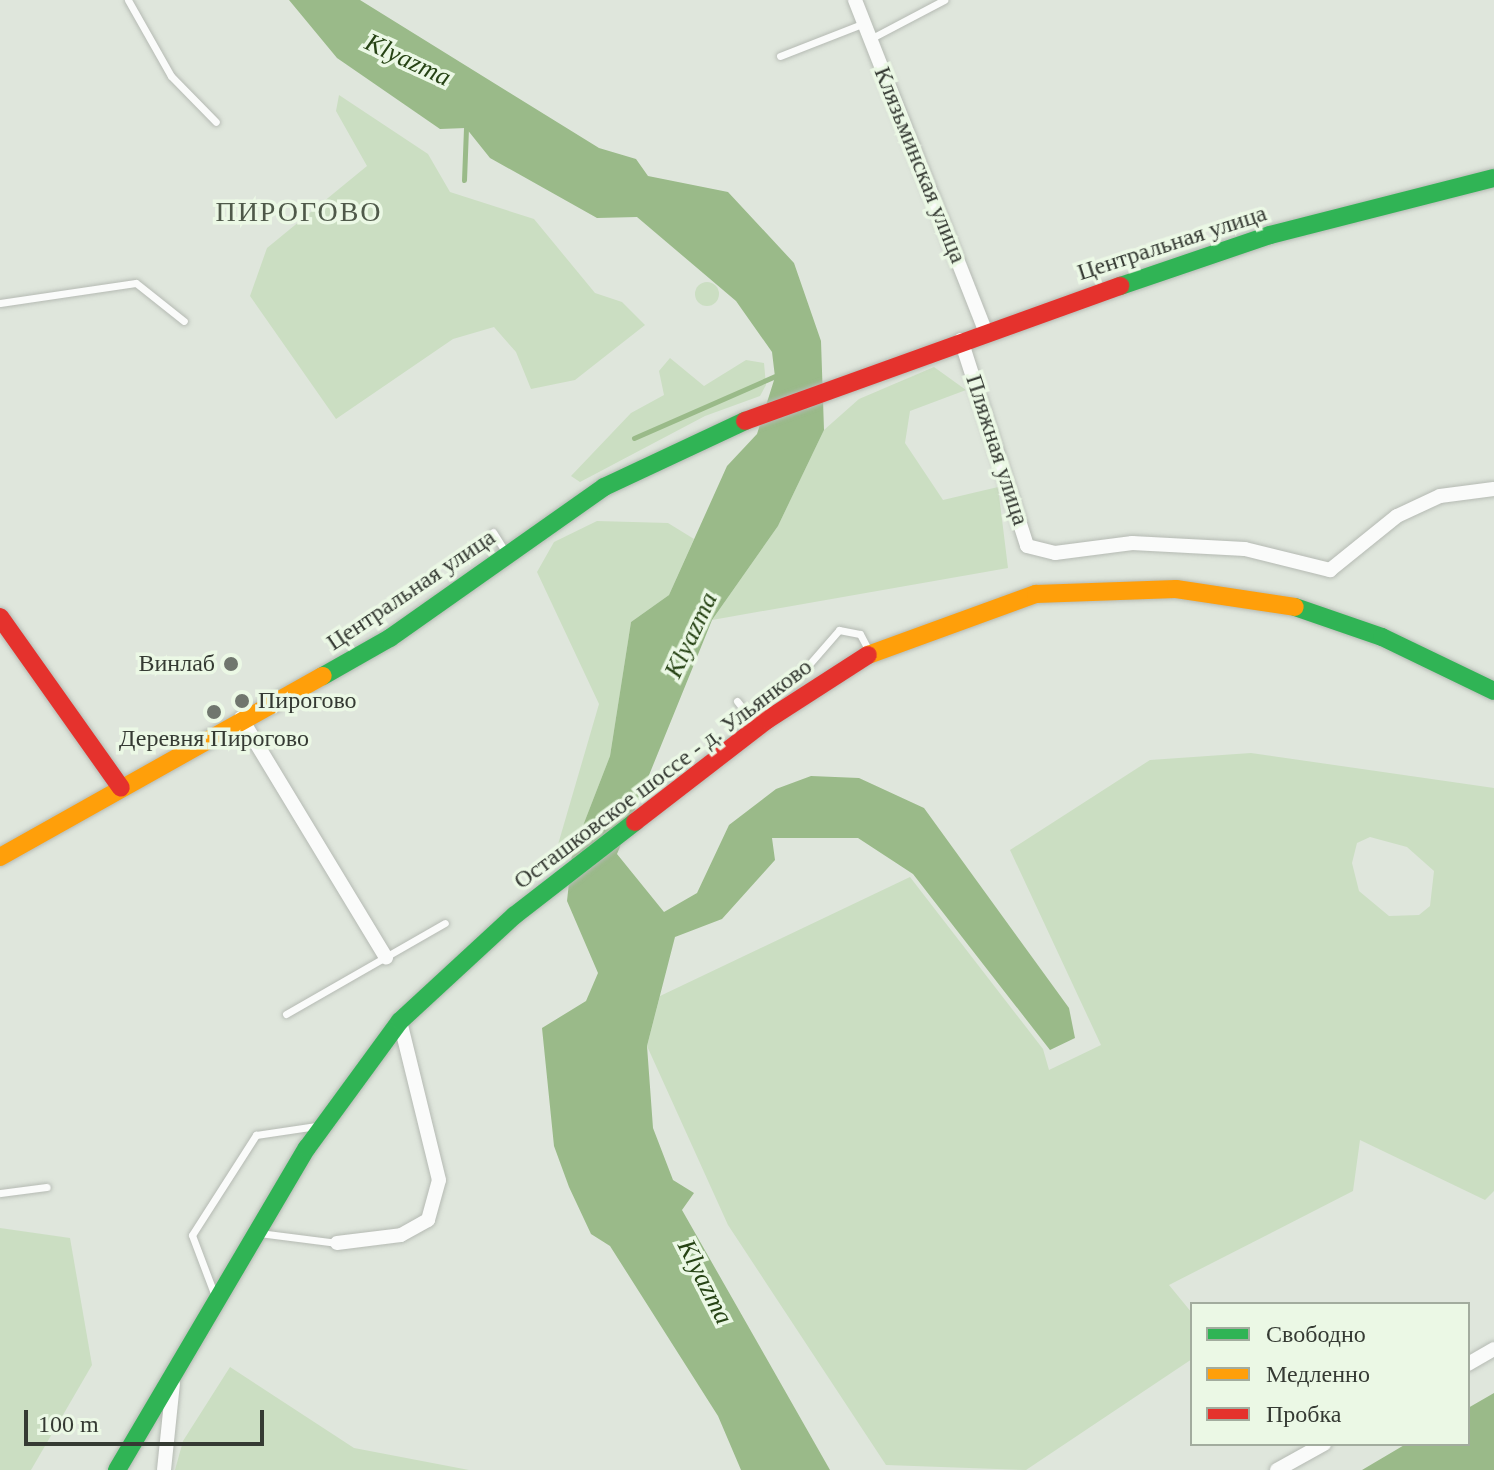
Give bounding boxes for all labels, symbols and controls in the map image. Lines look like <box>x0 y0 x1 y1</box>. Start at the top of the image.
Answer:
water label: Klyazma <box>360 27 456 93</box>
street label: Клязьминская улица <box>867 63 973 267</box>
district label: ПИРОГОВО <box>215 195 383 229</box>
street label: Центральная улица <box>1074 199 1270 287</box>
street label: Пляжная улица <box>959 371 1035 529</box>
street label: Центральная улица <box>321 523 501 657</box>
water label: Klyazma <box>658 587 724 683</box>
place label: Винлаб <box>138 650 215 678</box>
street label: Осташковское шоссе - д. Ульянково <box>508 652 818 896</box>
marker: Винлаб <box>222 655 240 673</box>
place label: Пирогово <box>258 687 357 715</box>
marker: Пирогово <box>233 692 251 710</box>
marker: Деревня Пирогово <box>205 703 223 721</box>
place label: Деревня Пирогово <box>119 725 309 753</box>
water label: Klyazma <box>670 1234 740 1330</box>
legend <box>1190 1302 1470 1446</box>
text: Свободно <box>1266 1321 1366 1347</box>
text: Медленно <box>1266 1361 1370 1387</box>
scale bar <box>28 1394 268 1444</box>
text: Пробка <box>1266 1401 1342 1427</box>
text: 100 m <box>38 1411 99 1437</box>

